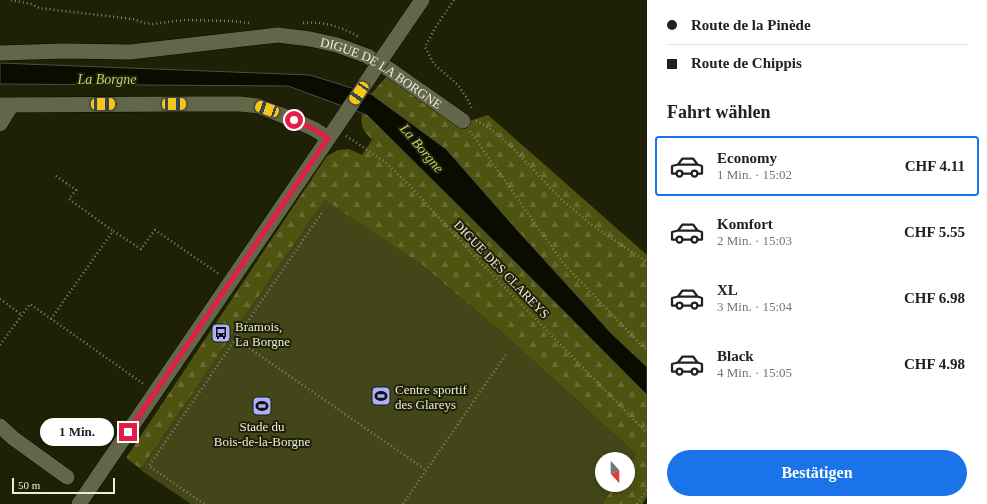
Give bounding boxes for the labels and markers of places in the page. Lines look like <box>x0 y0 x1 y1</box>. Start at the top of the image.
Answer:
place label: Bramois, La Borgne <box>235 319 290 349</box>
bus stop icon: Bramois, La Borgne <box>210 322 232 344</box>
place label: Centre sportif des Glareys <box>395 382 468 412</box>
sports icon: Centre sportif des Glareys <box>370 385 392 407</box>
sports icon: Stade du Bois-de-la-Borgne <box>251 395 273 417</box>
place label: Stade du Bois-de-la-Borgne <box>214 419 310 449</box>

